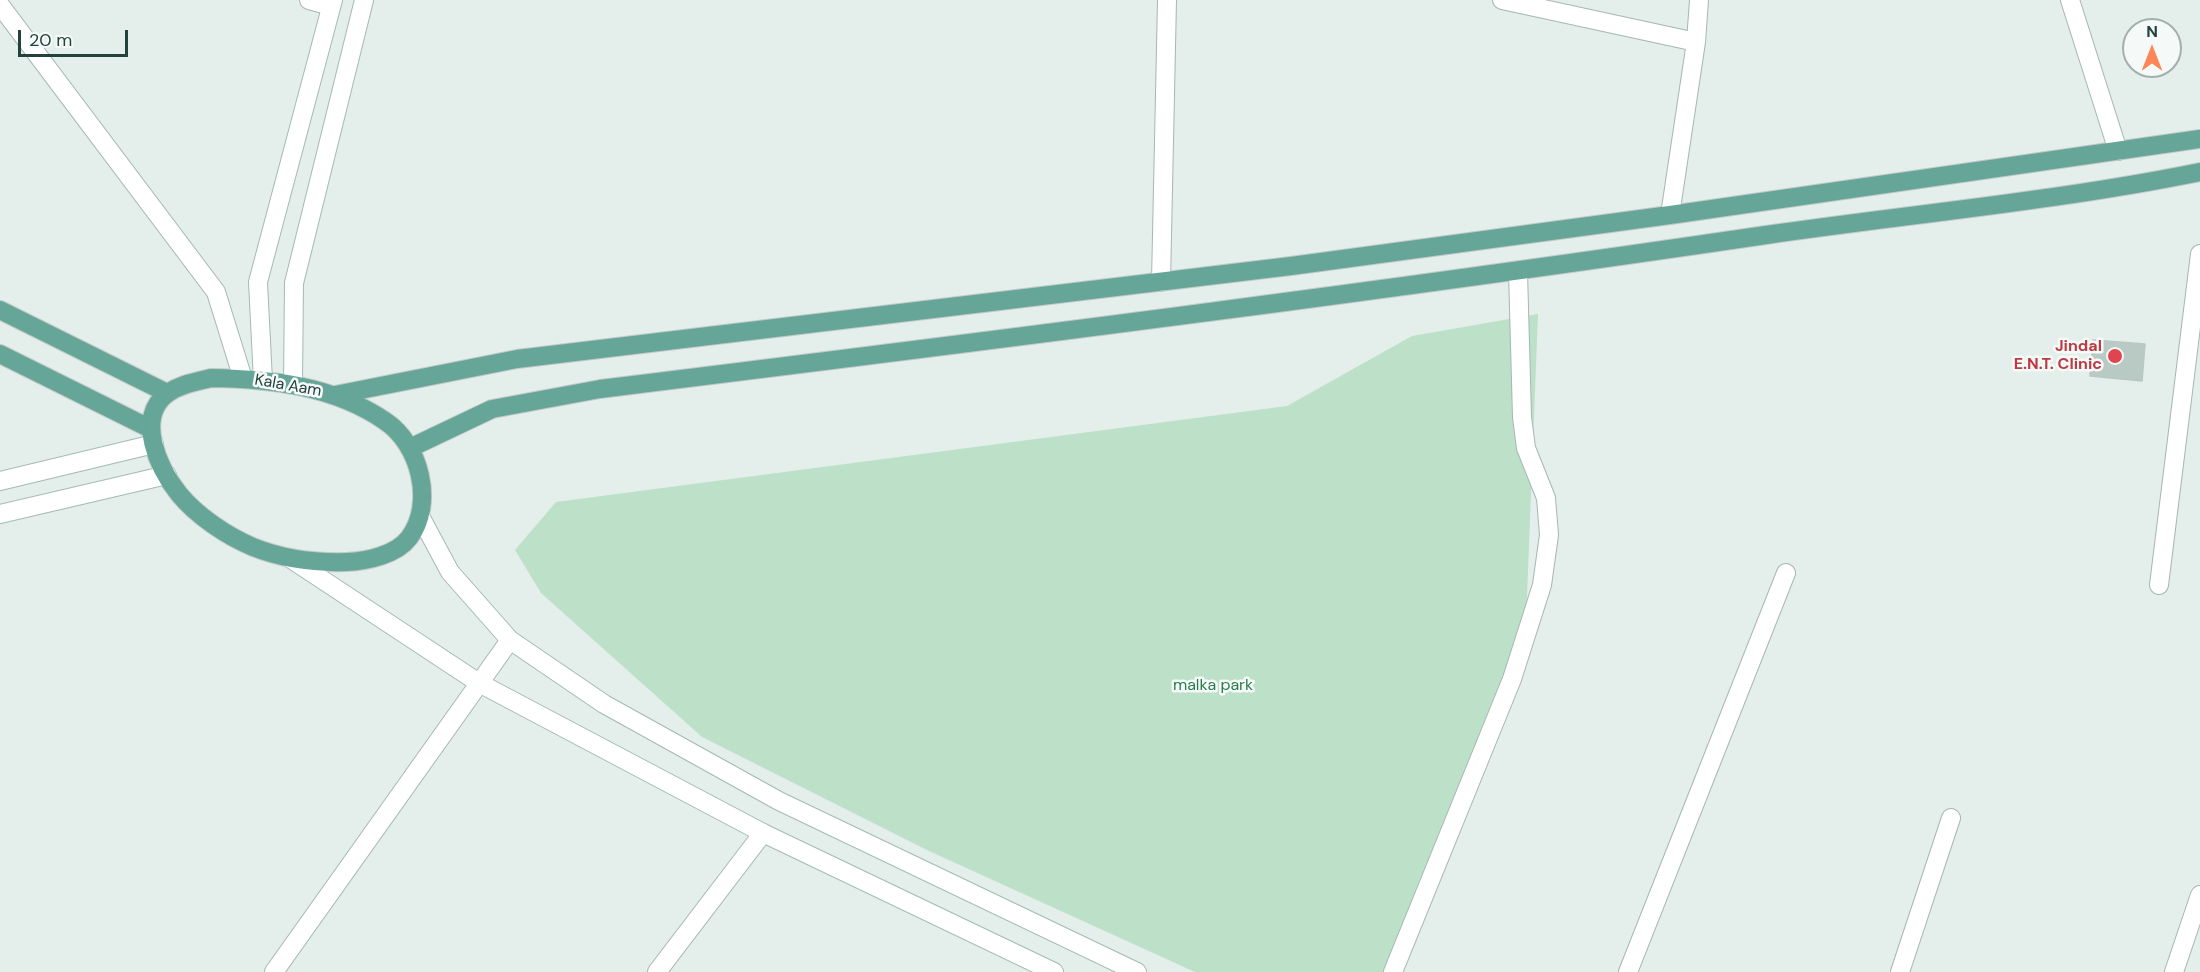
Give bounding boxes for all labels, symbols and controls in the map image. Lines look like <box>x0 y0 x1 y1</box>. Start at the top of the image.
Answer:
scale bar <box>21 18 130 56</box>
north arrow <box>2122 18 2182 78</box>
text: N <box>2146 21 2158 42</box>
text: 20 m <box>29 28 72 52</box>
place label: Jindal E.N.T. Clinic <box>2014 337 2102 375</box>
marker: Jindal E.N.T. Clinic <box>2106 347 2124 365</box>
street label: Kala Aam <box>253 371 323 401</box>
park label: malka park <box>1173 676 1253 696</box>

